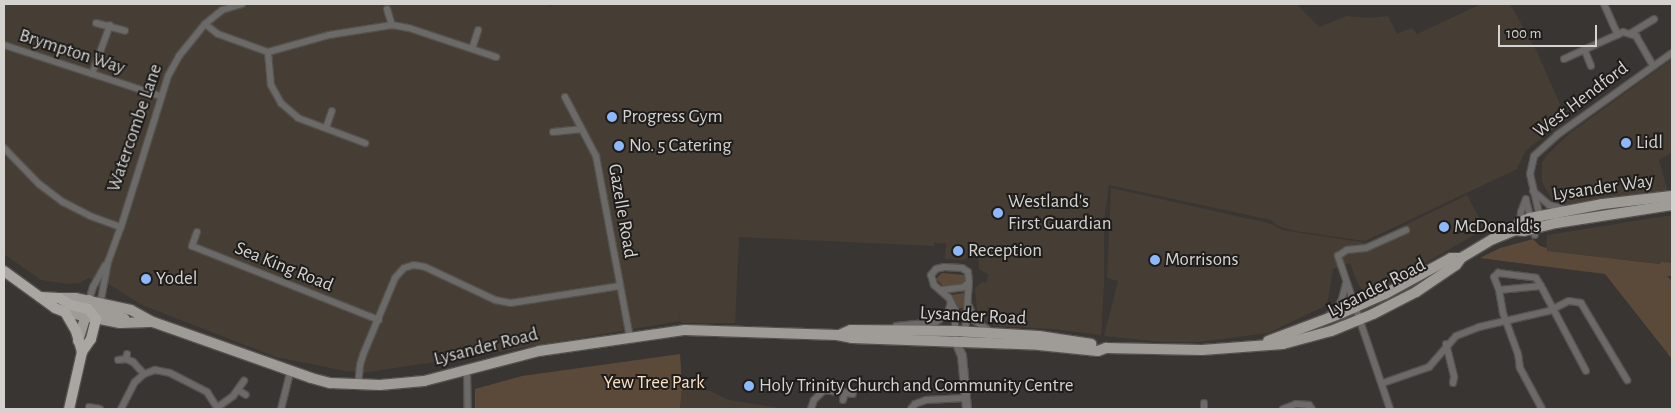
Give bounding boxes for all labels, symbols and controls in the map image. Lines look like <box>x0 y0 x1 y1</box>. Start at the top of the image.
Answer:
scale bar <box>1501 15 1600 47</box>
street label: Brympton Way <box>16 24 128 80</box>
text: 100 m <box>1506 26 1541 41</box>
street label: West Hendford <box>1529 57 1633 143</box>
street label: Watercombe Lane <box>102 61 168 195</box>
place label: Progress Gym <box>622 106 723 128</box>
marker: Progress Gym <box>606 111 618 123</box>
place label: Lidl <box>1636 132 1663 154</box>
place label: No. 5 Catering <box>629 135 732 157</box>
marker: Lidl <box>1620 137 1632 149</box>
marker: No. 5 Catering <box>613 140 625 152</box>
street label: Gazelle Road <box>602 162 642 260</box>
street label: Lysander Way <box>1551 170 1655 206</box>
place label: Westland's First Guardian <box>1008 191 1111 235</box>
marker: Westland's First Guardian <box>992 207 1004 219</box>
place label: McDonald's <box>1454 216 1540 238</box>
marker: McDonald's <box>1438 221 1450 233</box>
street label: Sea King Road <box>231 237 337 297</box>
place label: Reception <box>968 240 1042 262</box>
marker: Reception <box>952 245 964 257</box>
place label: Morrisons <box>1165 249 1239 271</box>
marker: Morrisons <box>1149 254 1161 266</box>
street label: Lysander Road <box>1324 254 1430 322</box>
place label: Yodel <box>156 268 197 290</box>
marker: Yodel <box>140 273 152 285</box>
street label: Lysander Road <box>919 302 1027 330</box>
street label: Lysander Road <box>432 323 540 371</box>
park label: Yew Tree Park <box>603 372 705 394</box>
place label: Holy Trinity Church and Community Centre <box>759 375 1074 397</box>
marker: Holy Trinity Church and Community Centre <box>743 380 755 392</box>

